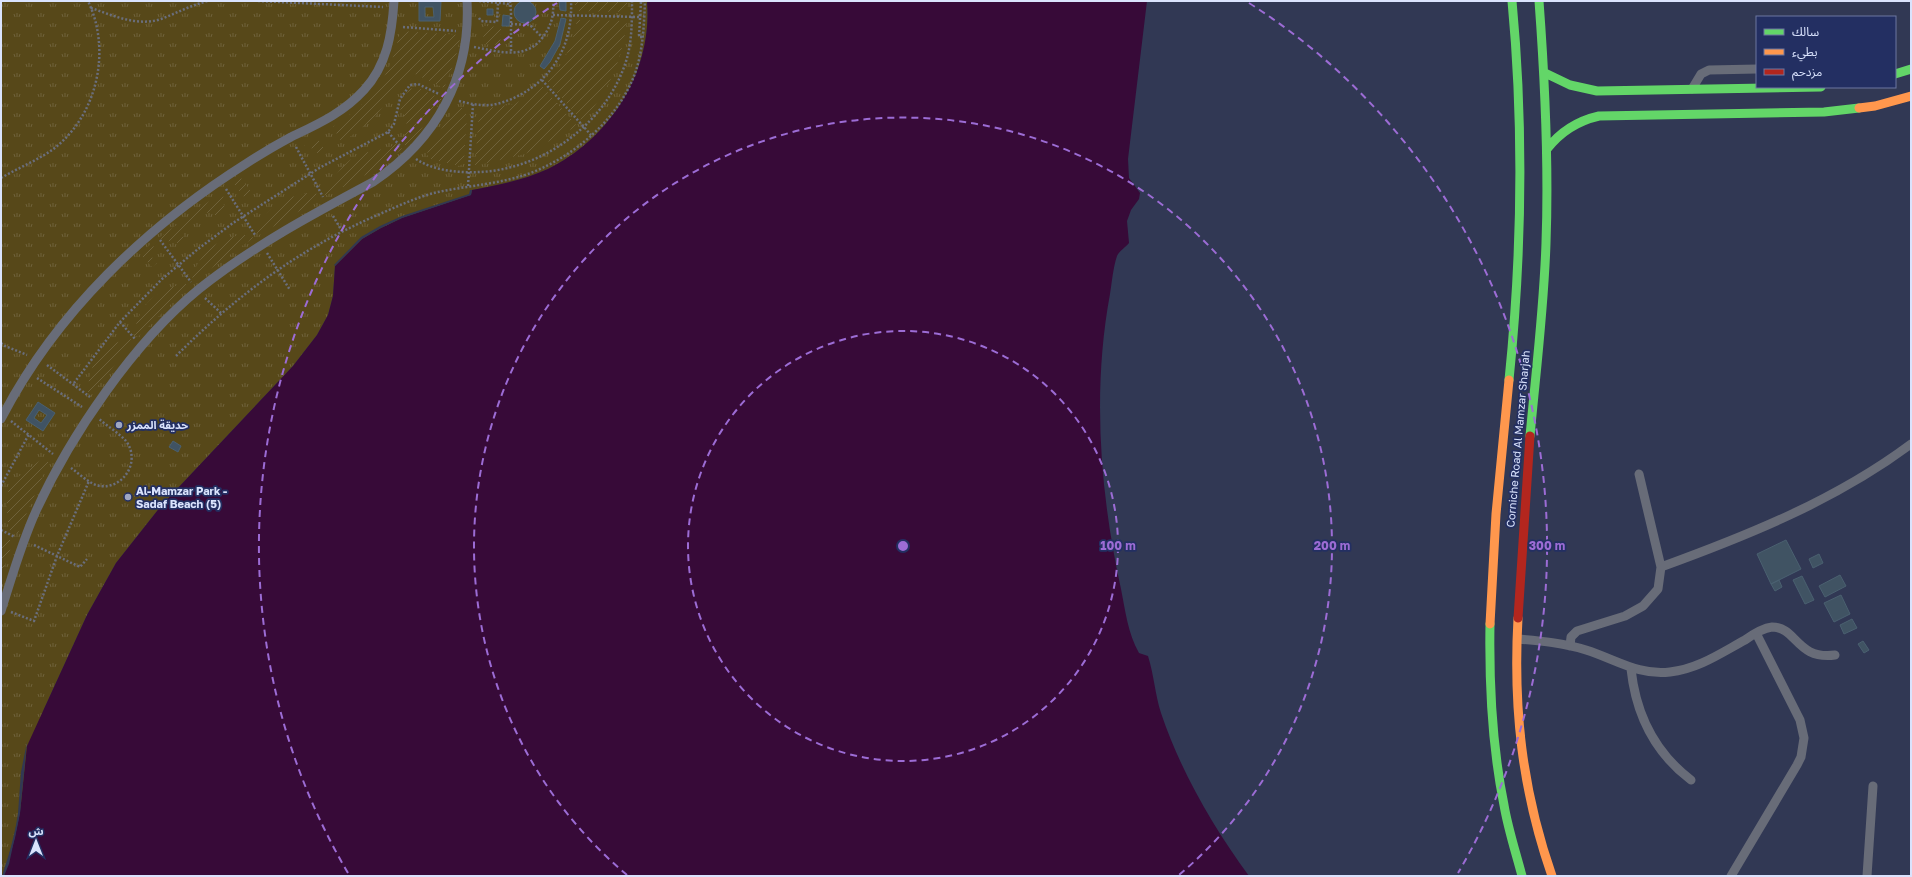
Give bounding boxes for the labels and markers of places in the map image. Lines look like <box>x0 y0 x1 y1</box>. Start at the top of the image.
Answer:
place label: حديقة الممزر <box>126 418 188 432</box>
marker: حديقة الممزر <box>114 420 124 430</box>
place label: Al-Mamzar Park - Sadaf Beach (5) <box>136 484 227 510</box>
marker: Al-Mamzar Park - Sadaf Beach (5) <box>123 492 133 502</box>
centre of rings <box>896 539 910 553</box>

